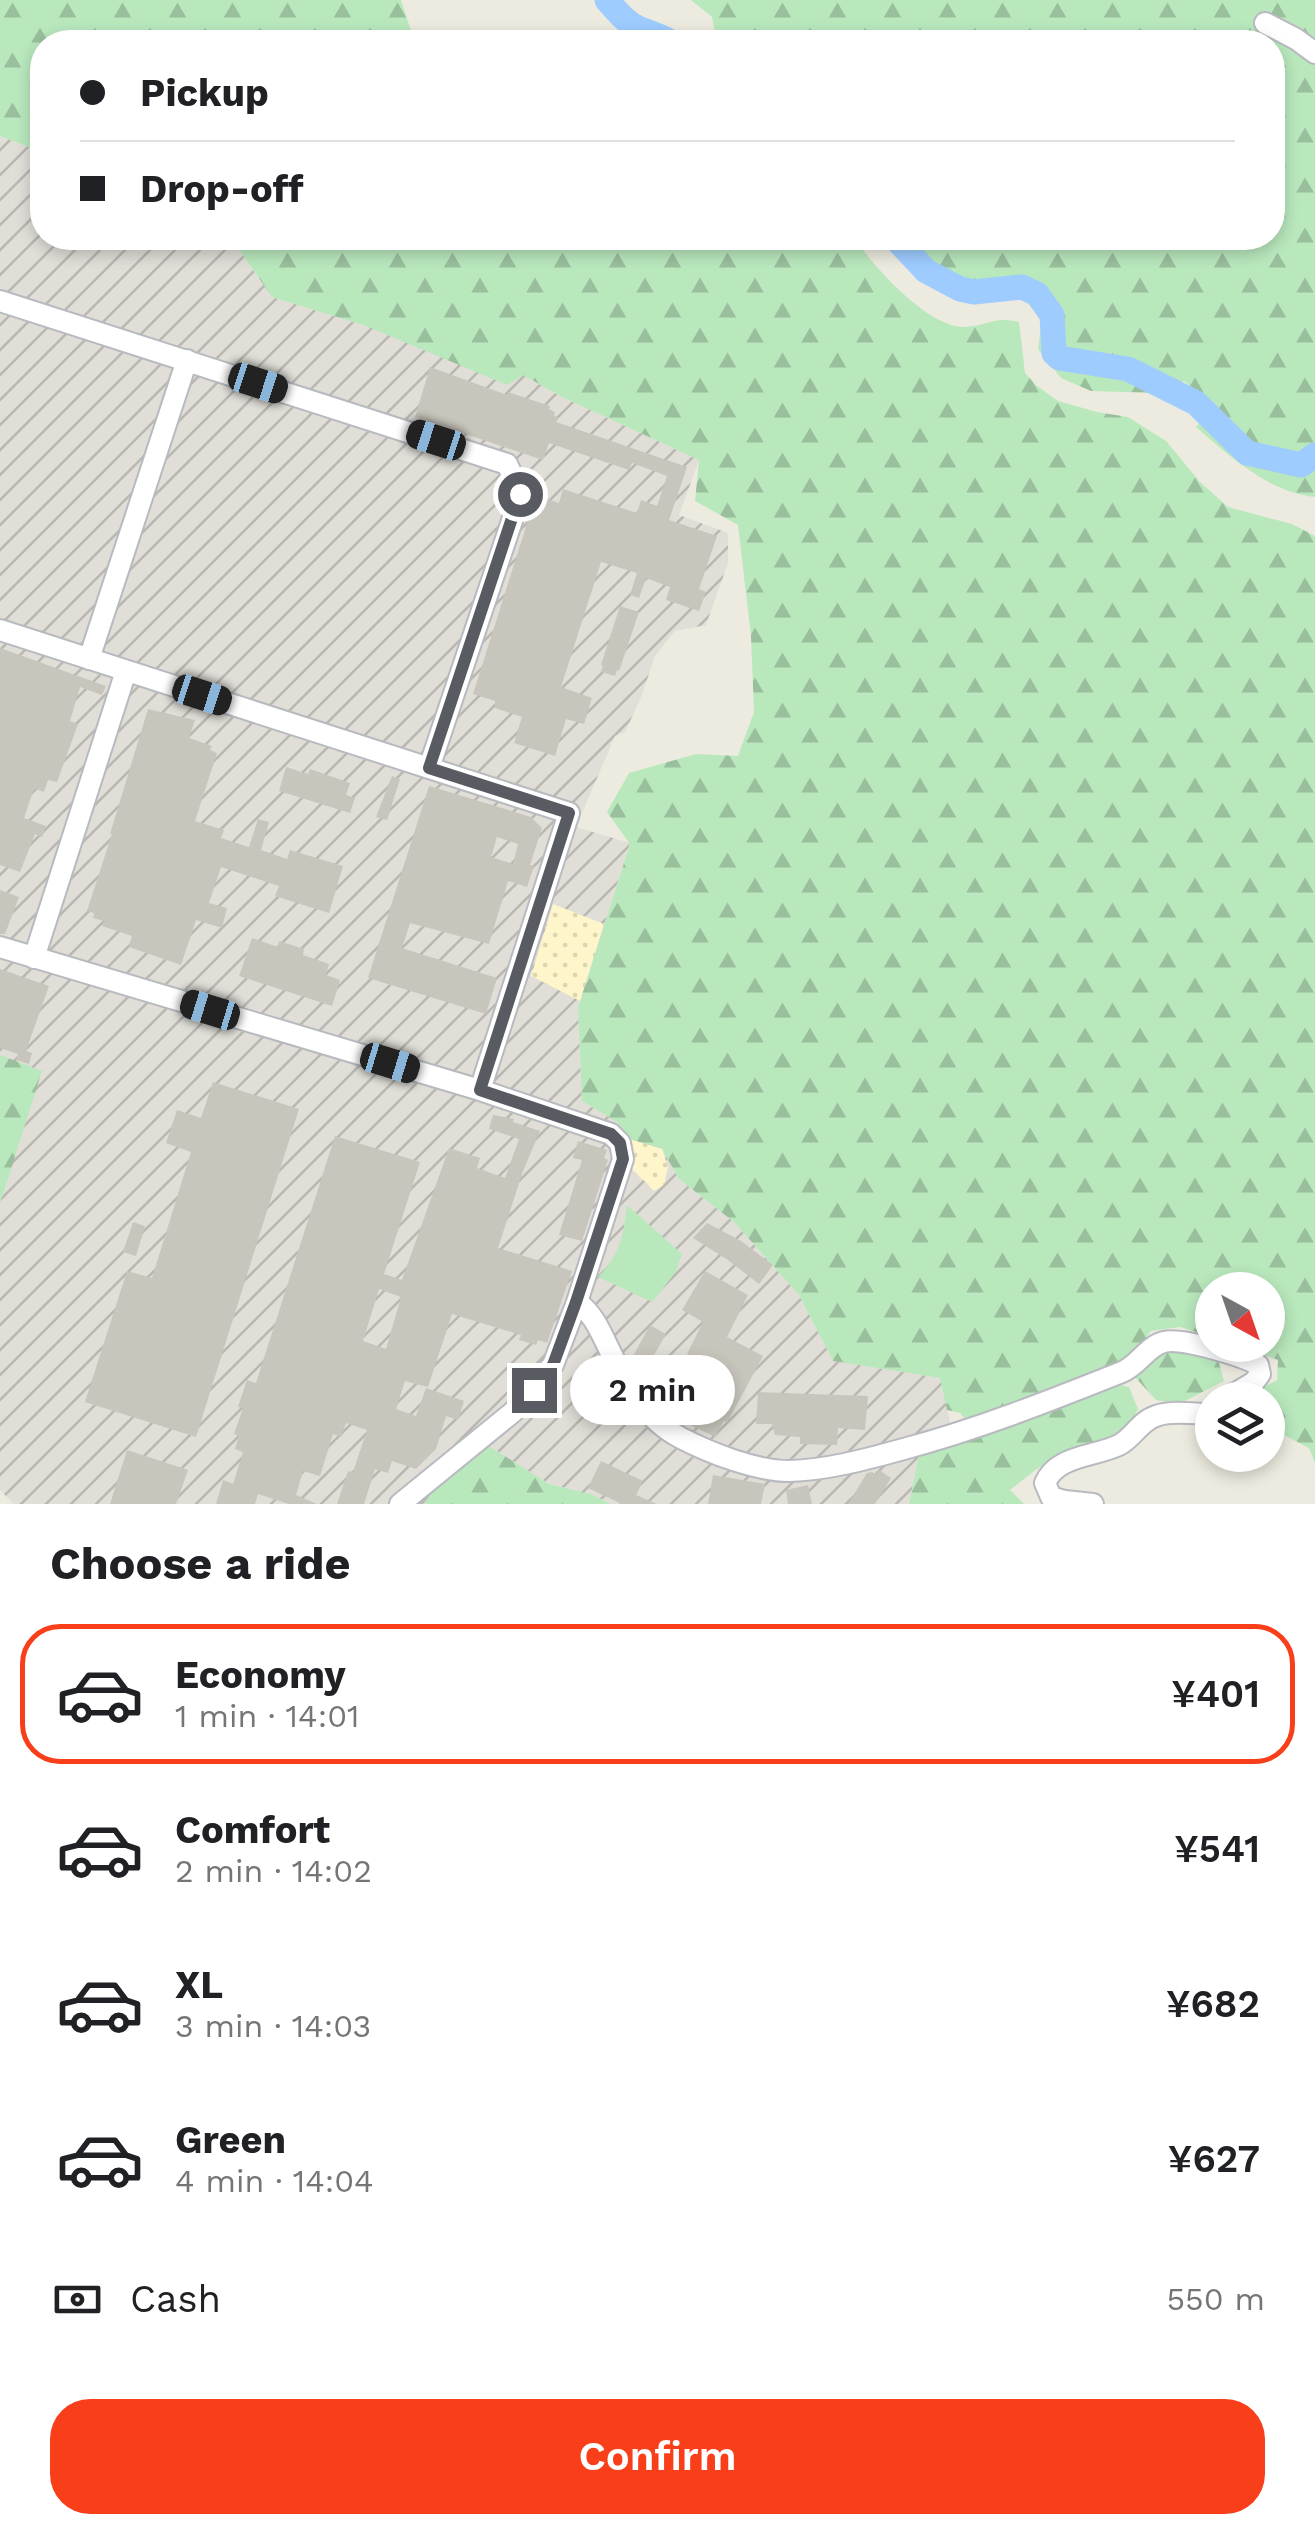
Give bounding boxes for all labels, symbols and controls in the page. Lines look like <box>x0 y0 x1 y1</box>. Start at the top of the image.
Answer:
text: Pickup <box>140 71 269 115</box>
text: Drop-off <box>140 167 304 211</box>
car <box>225 359 291 407</box>
car <box>403 416 469 464</box>
route start <box>498 472 543 517</box>
car <box>169 671 235 719</box>
car <box>177 987 243 1033</box>
car <box>357 1040 423 1086</box>
north arrow <box>1195 1272 1285 1362</box>
map controls <box>1195 1272 1285 1472</box>
callout: 2 min <box>569 1355 734 1425</box>
route end <box>512 1368 557 1413</box>
text: 2 min <box>609 1371 696 1409</box>
button: layers <box>1195 1382 1285 1472</box>
text: Choose a ride <box>50 1537 350 1590</box>
icon: car <box>55 1649 145 1739</box>
text: Economy <box>175 1653 346 1697</box>
text: ¥401 <box>1171 1672 1260 1716</box>
text: 1 min · 14:01 <box>175 1697 360 1735</box>
icon: car <box>55 1804 145 1894</box>
text: Comfort <box>175 1808 330 1852</box>
text: ¥541 <box>1174 1827 1260 1871</box>
text: 2 min · 14:02 <box>175 1852 372 1890</box>
icon: car <box>55 1959 145 2049</box>
text: XL <box>175 1963 223 2007</box>
text: ¥682 <box>1166 1982 1260 2026</box>
text: 3 min · 14:03 <box>175 2007 371 2045</box>
icon: car <box>55 2114 145 2204</box>
text: Green <box>175 2118 286 2162</box>
text: ¥627 <box>1168 2137 1260 2181</box>
text: 4 min · 14:04 <box>175 2162 374 2200</box>
icon: cash <box>50 2272 105 2327</box>
text: Cash <box>130 2277 221 2321</box>
text: 550 m <box>1166 2280 1265 2318</box>
button: Confirm <box>50 2399 1265 2514</box>

